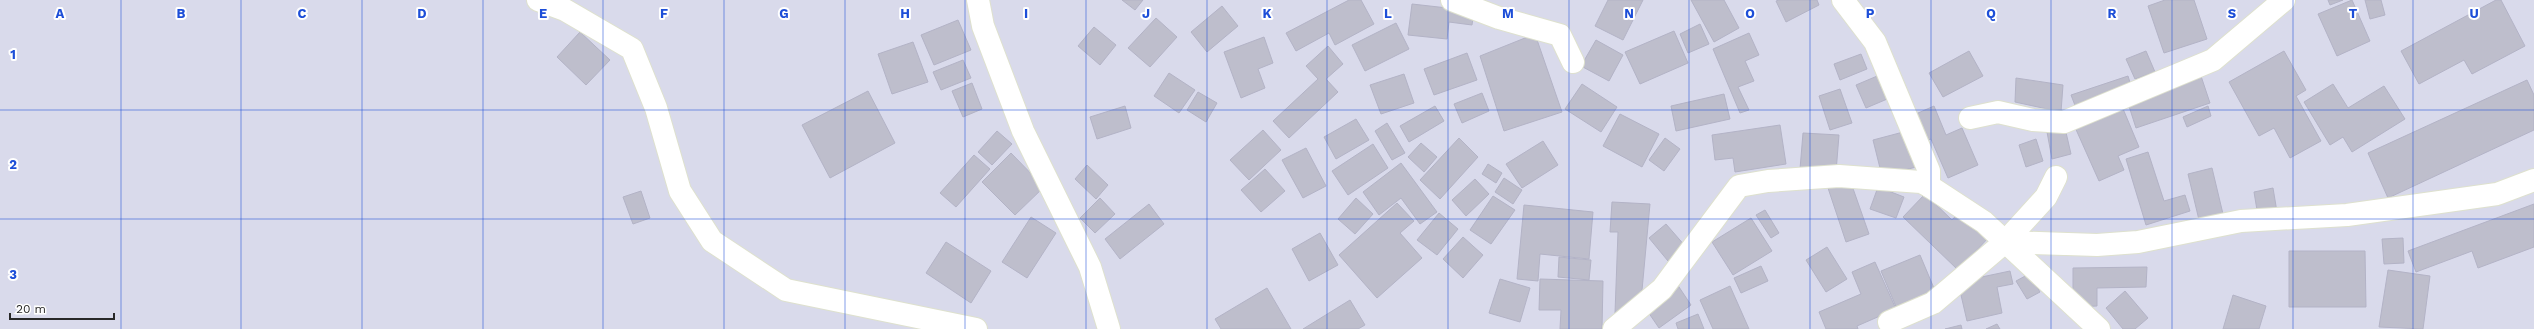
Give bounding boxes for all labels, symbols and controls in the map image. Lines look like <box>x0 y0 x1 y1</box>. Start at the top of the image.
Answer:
text: A <box>56 6 65 21</box>
text: B <box>177 6 186 21</box>
text: C <box>298 6 307 21</box>
text: D <box>417 6 427 21</box>
text: E <box>539 6 547 21</box>
text: F <box>660 6 668 21</box>
text: G <box>779 6 789 21</box>
text: H <box>900 6 910 21</box>
text: I <box>1024 6 1028 21</box>
text: J <box>1142 6 1150 21</box>
text: K <box>1262 6 1272 21</box>
text: L <box>1384 6 1392 21</box>
text: M <box>1502 6 1514 21</box>
text: N <box>1624 6 1634 21</box>
text: O <box>1745 6 1755 21</box>
text: P <box>1866 6 1875 21</box>
text: Q <box>1986 6 1996 21</box>
text: R <box>2108 6 2117 21</box>
text: S <box>2228 6 2237 21</box>
text: T <box>2349 6 2358 21</box>
text: U <box>2469 6 2479 21</box>
text: 1 <box>10 47 16 62</box>
text: 2 <box>9 157 17 172</box>
text: 3 <box>9 267 17 282</box>
scale bar <box>10 295 114 321</box>
text: 20 m <box>16 302 46 316</box>

